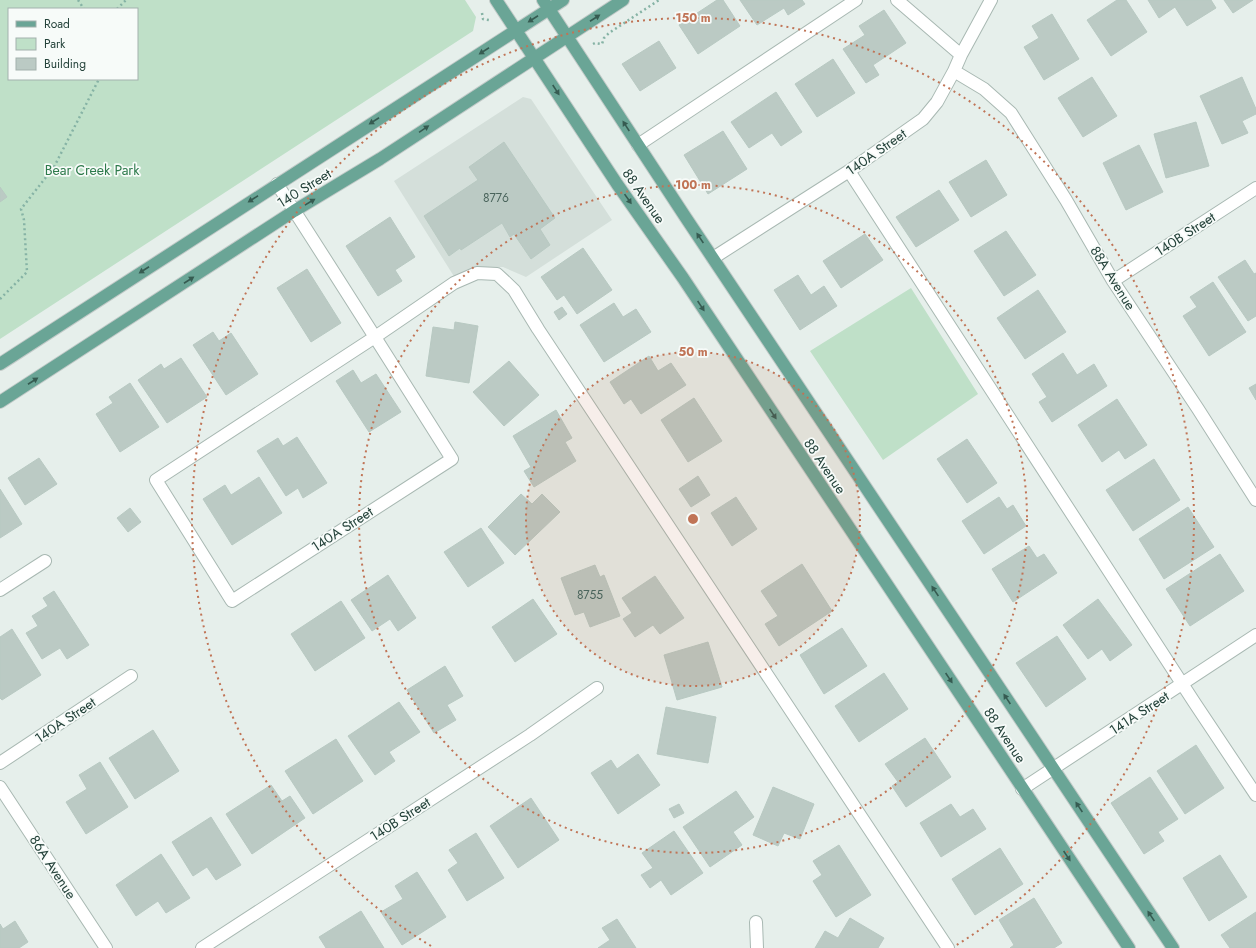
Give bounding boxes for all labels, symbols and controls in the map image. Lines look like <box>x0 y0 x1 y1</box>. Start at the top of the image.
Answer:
legend <box>8 8 138 80</box>
text: 150 m <box>675 9 711 27</box>
text: Road <box>44 15 70 33</box>
one-way arrow <box>589 15 601 22</box>
one-way arrow <box>527 16 538 23</box>
text: Park <box>44 35 66 53</box>
one-way arrow <box>479 47 489 55</box>
text: Building <box>44 55 86 73</box>
one-way arrow <box>552 85 560 96</box>
one-way arrow <box>368 118 380 125</box>
one-way arrow <box>622 121 630 132</box>
street label: 140A Street <box>842 123 911 180</box>
one-way arrow <box>419 125 430 133</box>
park label: Bear Creek Park <box>45 160 140 180</box>
street label: 140 Street <box>273 163 335 213</box>
street label: 88 Avenue <box>618 164 670 228</box>
text: 100 m <box>675 176 711 194</box>
house number: 8776 <box>483 189 509 207</box>
one-way arrow <box>624 193 632 204</box>
one-way arrow <box>247 196 259 203</box>
one-way arrow <box>304 198 316 205</box>
street label: 140B Street <box>1151 207 1220 261</box>
one-way arrow <box>696 232 703 244</box>
street label: 88A Avenue <box>1085 242 1141 314</box>
one-way arrow <box>139 266 149 274</box>
one-way arrow <box>184 276 194 284</box>
one-way arrow <box>697 301 705 311</box>
text: 50 m <box>678 343 708 361</box>
one-way arrow <box>28 377 38 385</box>
one-way arrow <box>769 409 777 419</box>
street label: 88 Avenue <box>799 434 851 498</box>
street label: 140A Street <box>307 501 377 556</box>
centre of rings <box>686 512 700 526</box>
house number: 8755 <box>577 586 603 604</box>
one-way arrow <box>931 586 939 596</box>
one-way arrow <box>945 673 953 684</box>
street label: 141A Street <box>1105 686 1173 740</box>
street label: 140A Street <box>31 692 100 748</box>
one-way arrow <box>1003 694 1011 704</box>
street label: 88 Avenue <box>979 703 1031 767</box>
street label: 140B Street <box>366 792 435 846</box>
one-way arrow <box>1075 802 1083 812</box>
street label: 86A Avenue <box>25 831 81 903</box>
one-way arrow <box>1063 851 1071 862</box>
one-way arrow <box>1147 910 1155 921</box>

